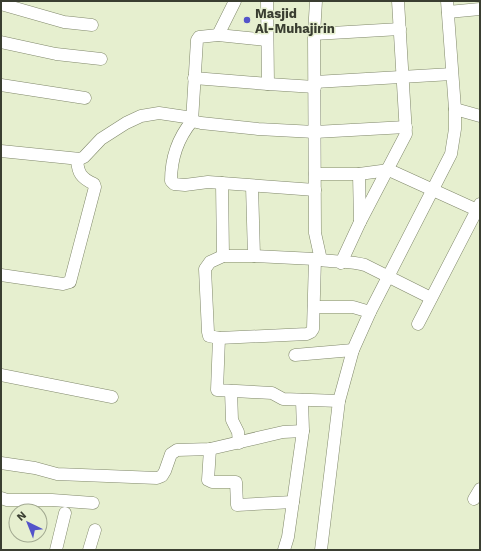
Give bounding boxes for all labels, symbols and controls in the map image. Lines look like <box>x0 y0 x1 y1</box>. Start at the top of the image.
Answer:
place label: Masjid Al-Muhajirin <box>255 6 335 36</box>
marker: Masjid Al-Muhajirin <box>242 15 252 25</box>
north arrow <box>8 503 48 543</box>
text: N <box>14 509 29 524</box>

